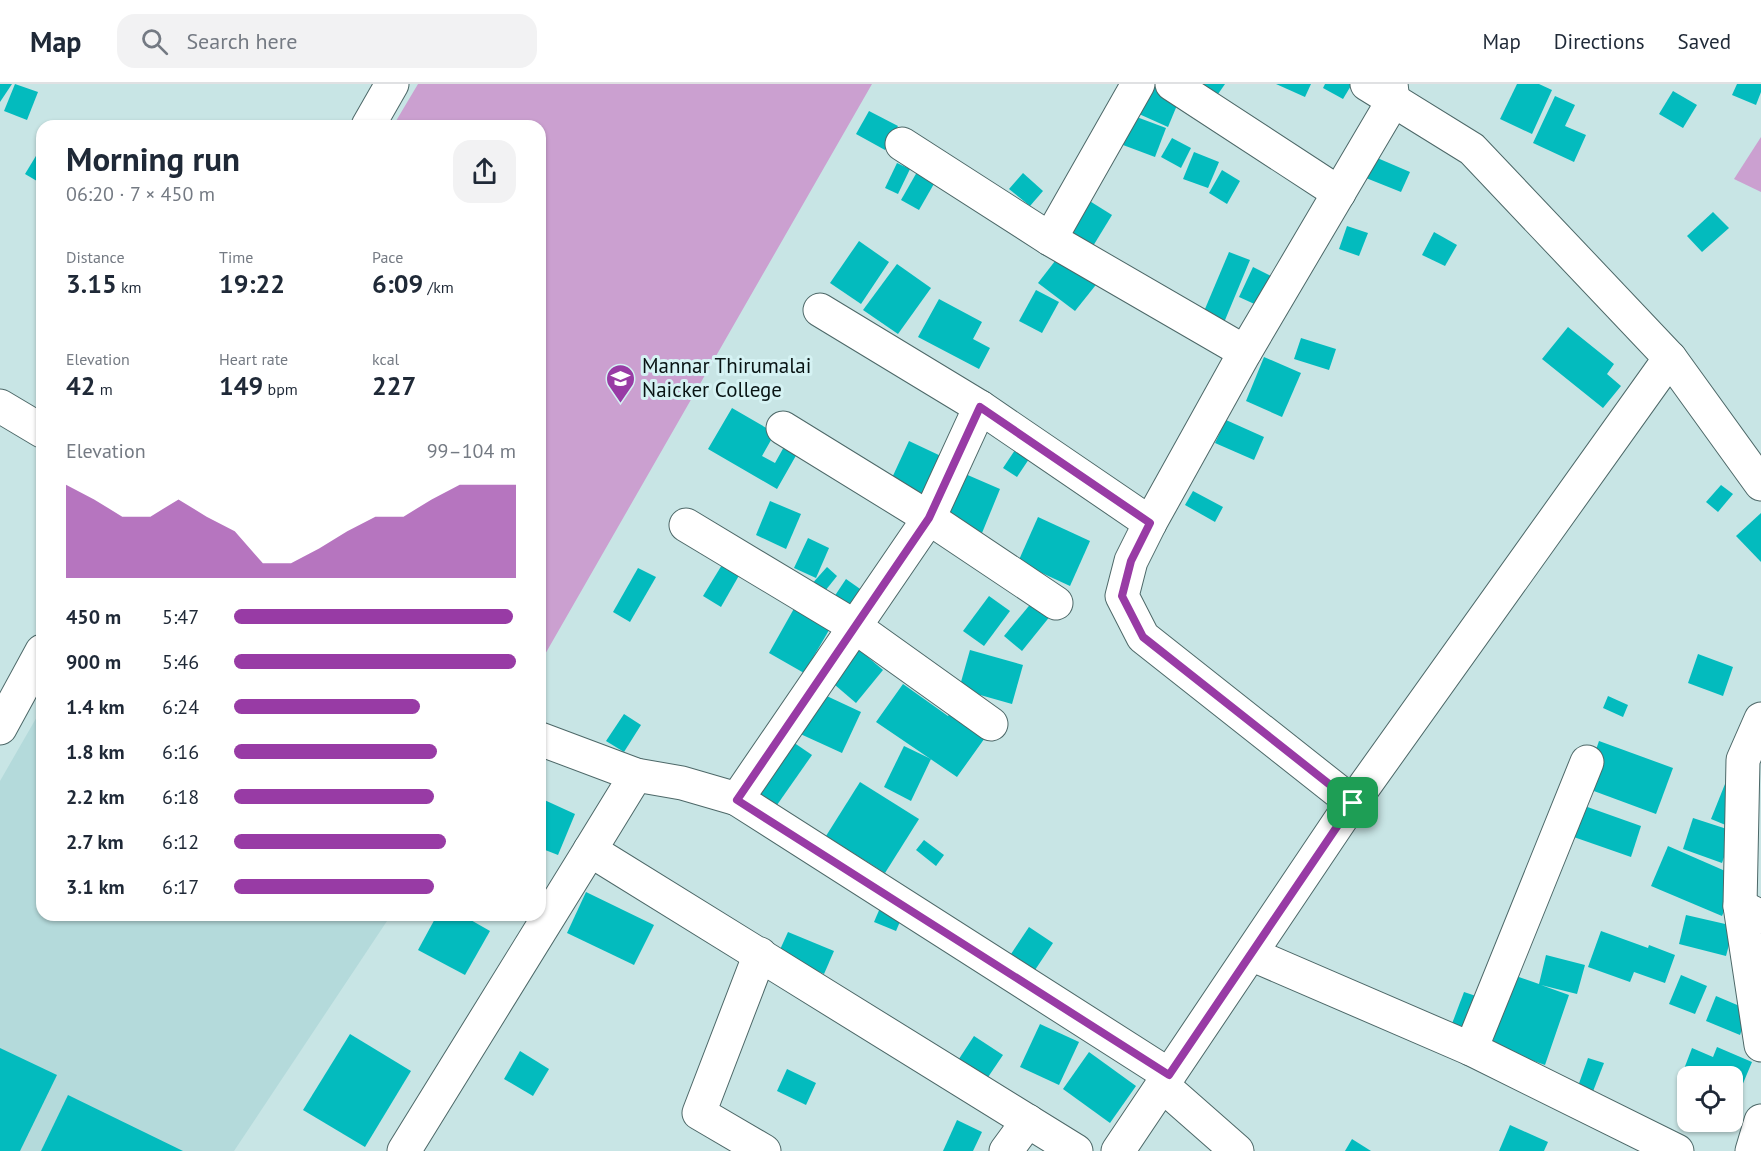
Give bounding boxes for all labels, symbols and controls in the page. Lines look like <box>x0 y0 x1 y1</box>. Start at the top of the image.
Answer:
search box <box>117 14 537 68</box>
text: Map <box>30 23 81 60</box>
icon: search <box>138 25 171 58</box>
text: Search here <box>186 27 297 55</box>
text: Map <box>1482 28 1521 55</box>
text: Directions <box>1554 28 1645 55</box>
text: Saved <box>1678 28 1731 55</box>
text: Morning run <box>66 137 240 180</box>
button: share <box>453 140 516 203</box>
text: 06:20 · 7 × 450 m <box>66 181 215 207</box>
text: Distance <box>66 247 125 267</box>
text: Time <box>219 247 253 267</box>
text: Pace <box>372 247 403 267</box>
text: 3.15 <box>66 267 117 300</box>
text: 19:22 <box>219 267 285 300</box>
text: 6:09 <box>372 267 423 300</box>
text: km <box>117 277 142 297</box>
text: /km <box>423 277 454 297</box>
text: Elevation <box>66 349 130 369</box>
text: Heart rate <box>219 349 288 369</box>
text: kcal <box>372 349 399 369</box>
place label: Mannar Thirumalai Naicker College <box>642 352 811 403</box>
school or university icon: Mannar Thirumalai Naicker College <box>605 362 637 404</box>
text: 42 <box>66 369 95 402</box>
text: 149 <box>219 369 263 402</box>
text: 227 <box>372 369 416 402</box>
text: m <box>95 379 113 399</box>
text: bpm <box>263 379 298 399</box>
text: Elevation <box>66 438 146 464</box>
text: 99–104 m <box>427 438 516 464</box>
text: 450 m <box>66 604 121 630</box>
text: 5:47 <box>162 604 199 630</box>
text: 900 m <box>66 649 121 675</box>
text: 5:46 <box>162 649 199 675</box>
text: 1.4 km <box>66 694 125 720</box>
text: 6:24 <box>162 694 199 720</box>
text: 1.8 km <box>66 739 125 765</box>
text: 6:16 <box>162 739 199 765</box>
pin <box>1327 777 1378 828</box>
text: 2.2 km <box>66 784 125 810</box>
text: 6:18 <box>162 784 199 810</box>
icon: arrive <box>1336 786 1369 819</box>
text: 2.7 km <box>66 829 124 855</box>
text: 6:12 <box>162 829 199 855</box>
text: 3.1 km <box>66 874 125 900</box>
text: 6:17 <box>162 874 199 900</box>
map controls <box>1677 1066 1743 1132</box>
button: locate <box>1677 1066 1743 1132</box>

